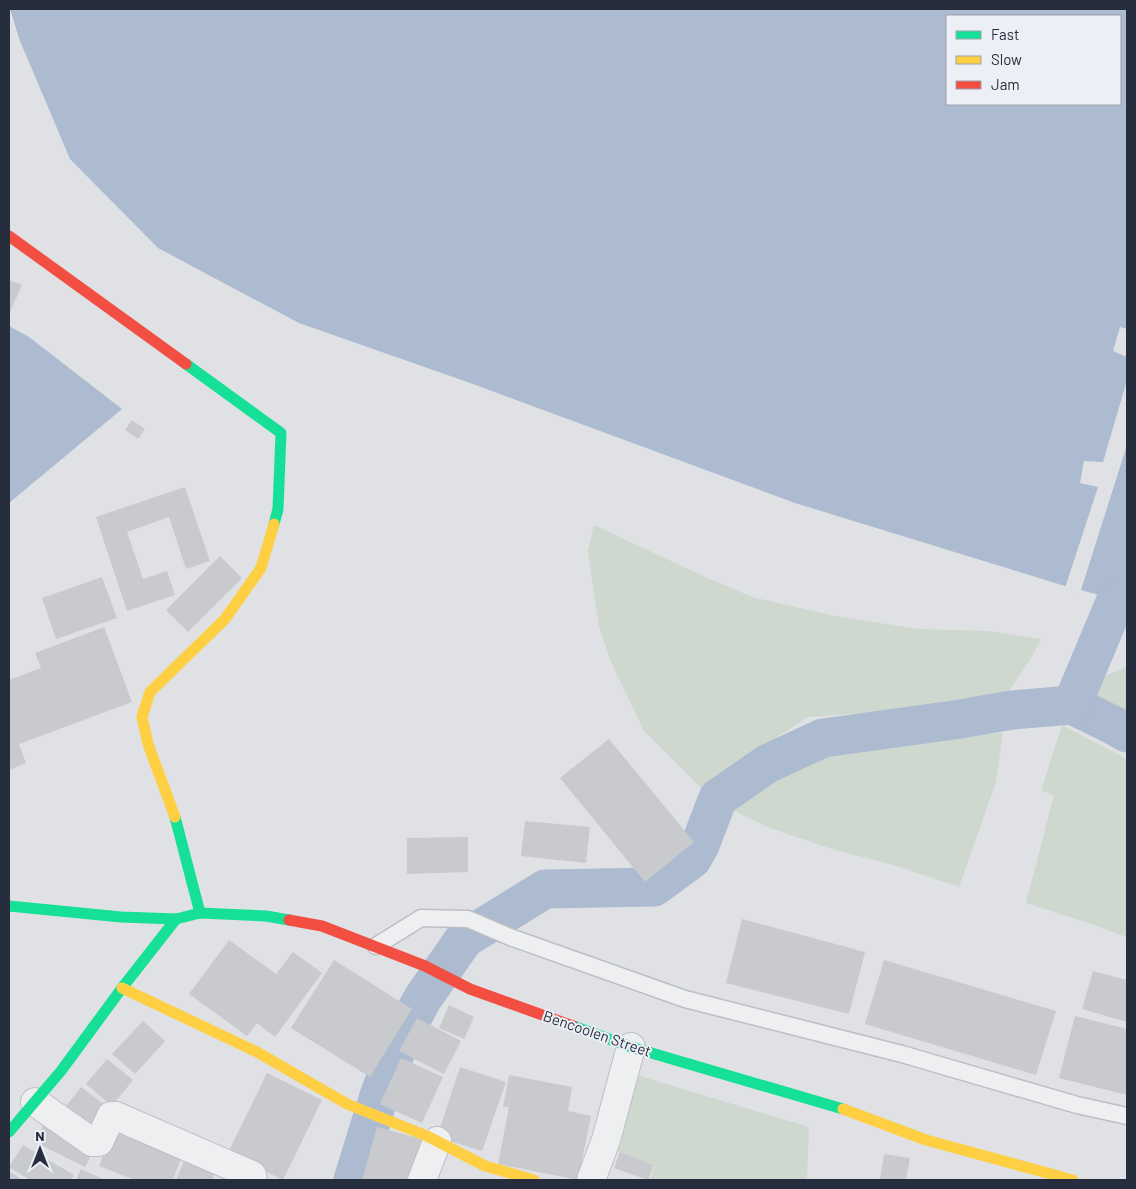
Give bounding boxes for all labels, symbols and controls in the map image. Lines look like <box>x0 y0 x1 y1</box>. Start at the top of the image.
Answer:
legend <box>946 15 1121 105</box>
text: Fast <box>991 25 1019 43</box>
text: Slow <box>991 50 1022 68</box>
text: Jam <box>991 75 1020 93</box>
street label: Bencoolen Street <box>541 1006 654 1060</box>
north arrow <box>15 1124 65 1174</box>
text: N <box>35 1127 45 1144</box>

